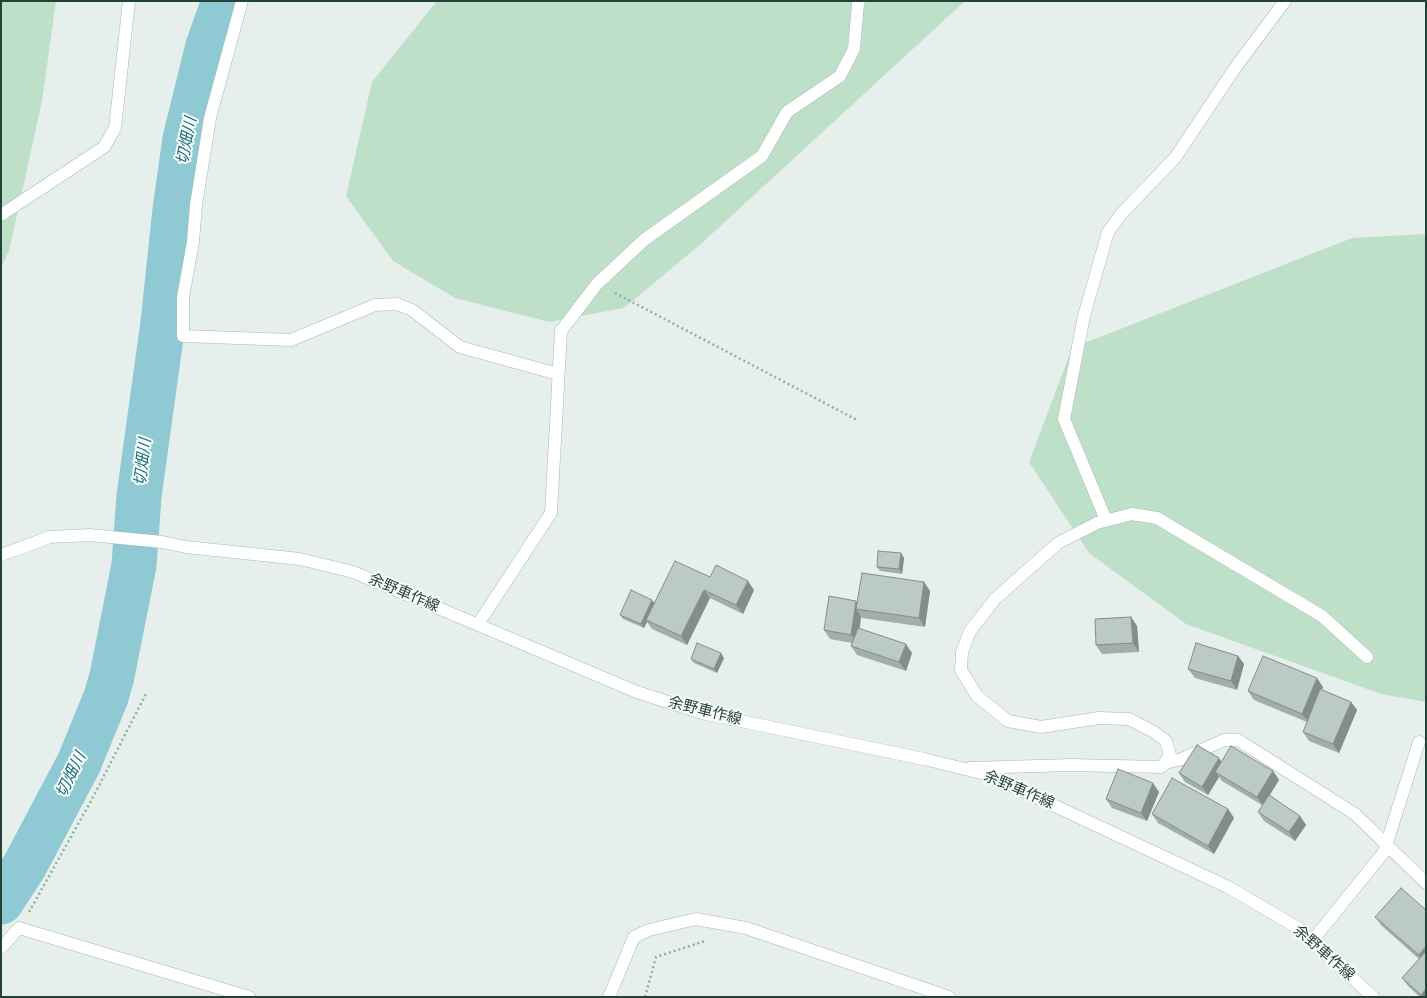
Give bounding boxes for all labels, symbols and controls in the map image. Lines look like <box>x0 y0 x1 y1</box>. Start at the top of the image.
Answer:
water label: 切畑川 <box>173 116 201 166</box>
water label: 切畑川 <box>131 437 155 487</box>
street label: 余野車作線 <box>366 570 442 616</box>
street label: 余野車作線 <box>666 693 744 729</box>
water label: 切畑川 <box>52 749 90 801</box>
street label: 余野車作線 <box>981 767 1057 813</box>
street label: 余野車作線 <box>1290 922 1358 984</box>

